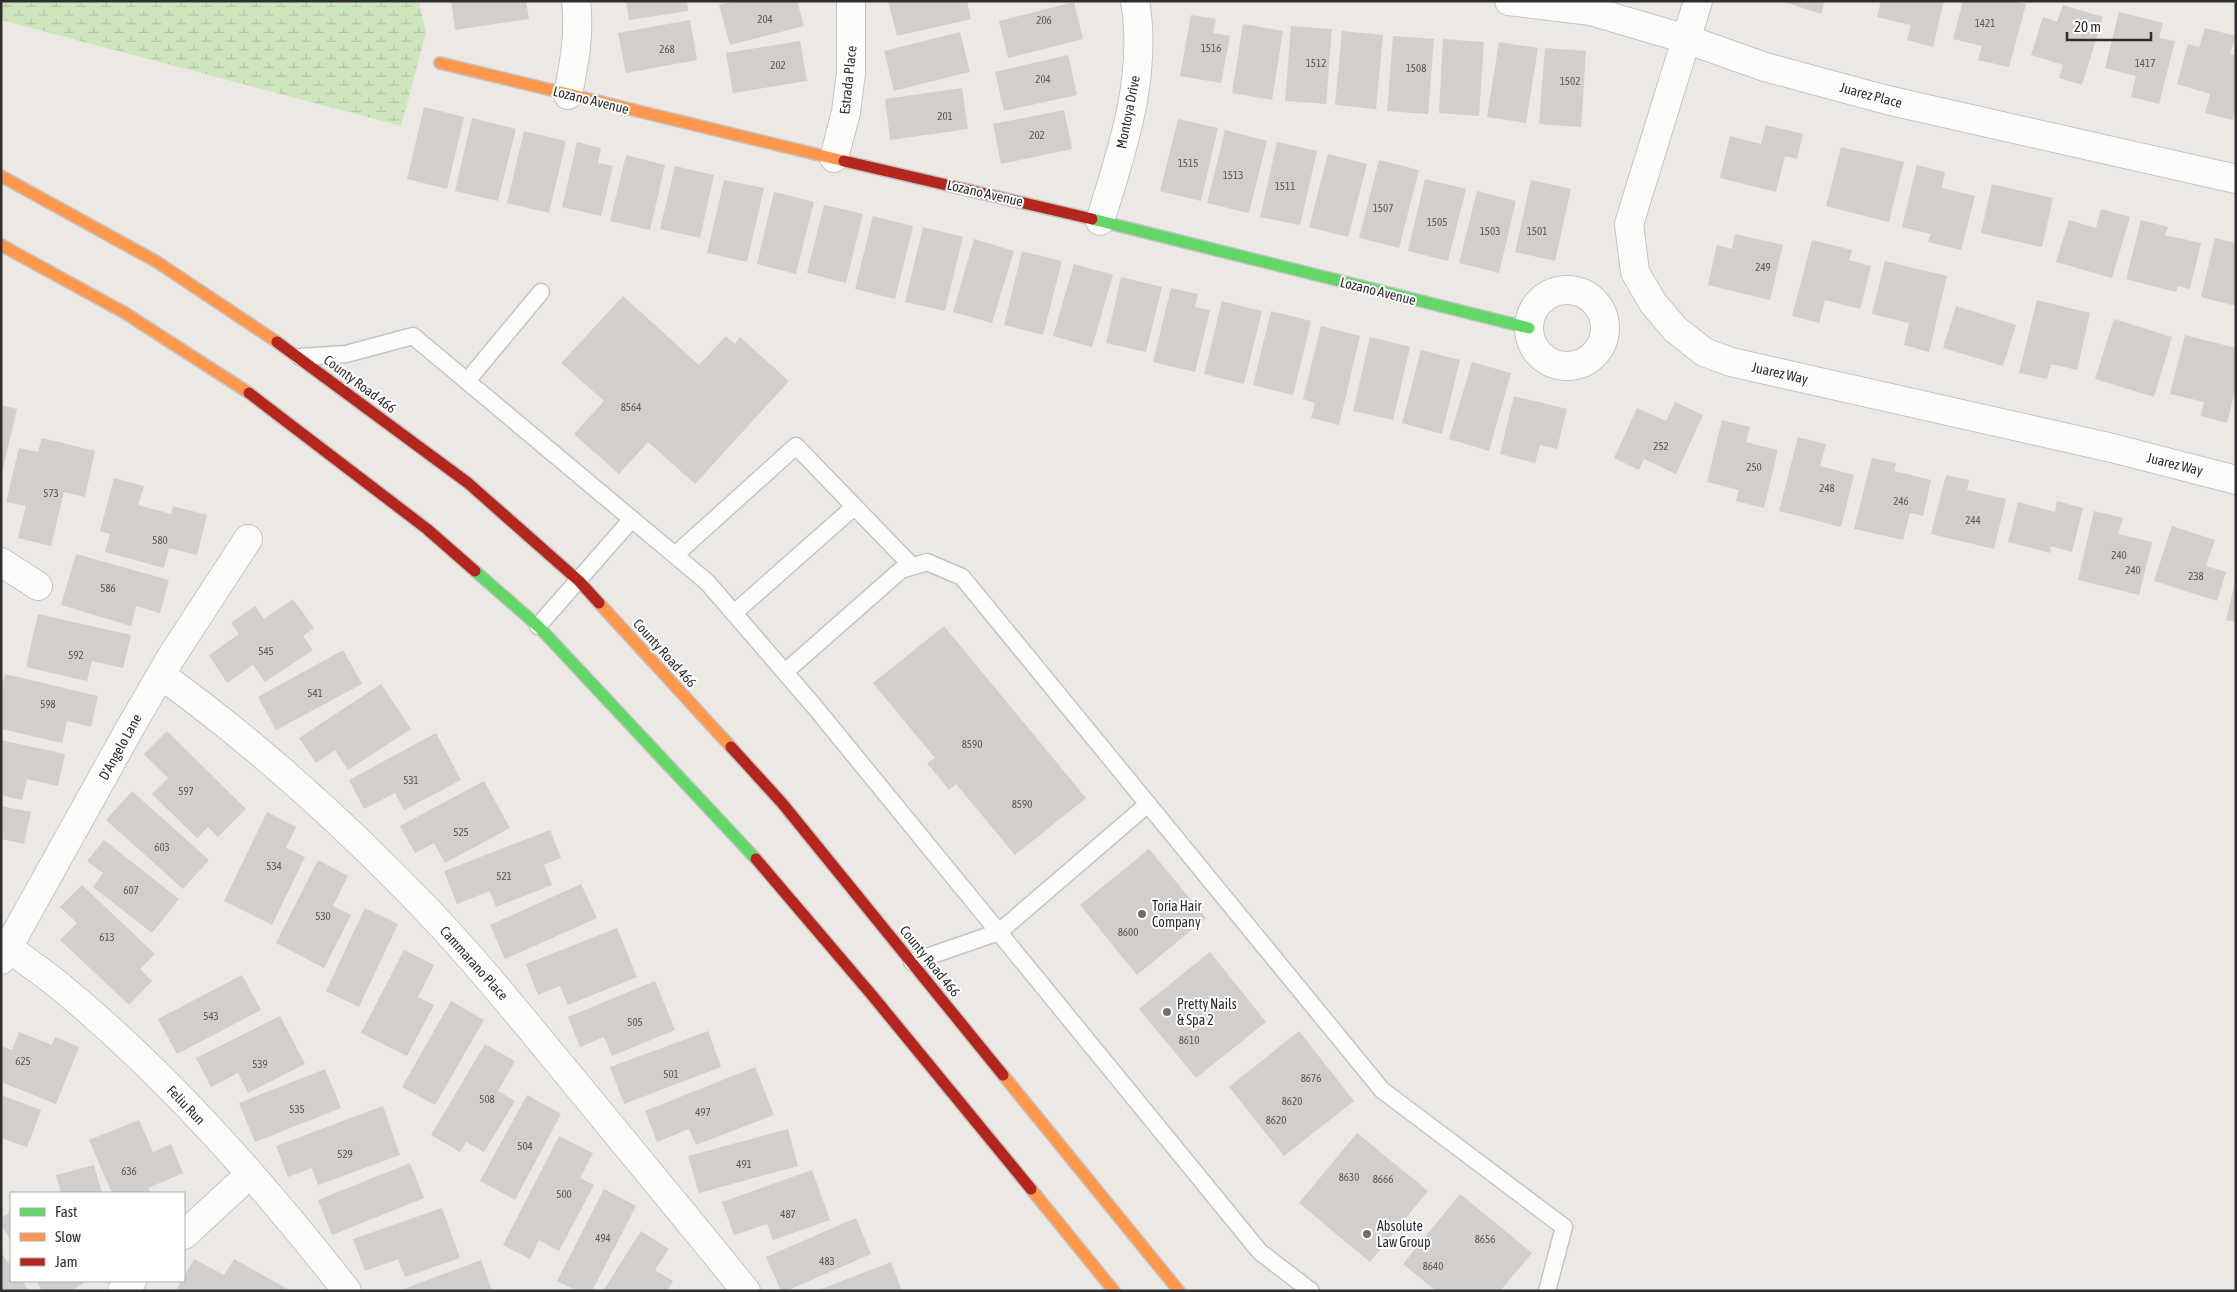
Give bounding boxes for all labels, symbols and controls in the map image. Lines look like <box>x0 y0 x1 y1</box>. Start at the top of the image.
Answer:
scale bar <box>2067 10 2151 42</box>
house number: 204 <box>757 13 773 25</box>
house number: 206 <box>1036 14 1052 26</box>
house number: 1421 <box>1975 17 1995 29</box>
text: 20 m <box>2074 18 2101 35</box>
house number: 1516 <box>1201 42 1221 54</box>
house number: 268 <box>659 43 675 55</box>
street label: Estrada Place <box>836 45 860 115</box>
house number: 1512 <box>1306 57 1326 69</box>
house number: 1417 <box>2135 57 2155 69</box>
house number: 202 <box>770 59 786 71</box>
house number: 1508 <box>1406 62 1426 74</box>
house number: 204 <box>1035 73 1051 85</box>
street label: Montoya Drive <box>1113 74 1143 150</box>
house number: 1502 <box>1560 75 1580 87</box>
street label: Juarez Place <box>1838 79 1904 111</box>
street label: Lozano Avenue <box>551 83 631 117</box>
house number: 201 <box>937 110 953 122</box>
house number: 202 <box>1029 129 1045 141</box>
house number: 1515 <box>1178 157 1198 169</box>
house number: 1513 <box>1223 169 1243 181</box>
street label: Lozano Avenue <box>945 176 1025 210</box>
house number: 1511 <box>1275 180 1295 192</box>
house number: 1507 <box>1373 202 1393 214</box>
house number: 1505 <box>1427 216 1447 228</box>
house number: 1503 <box>1480 225 1500 237</box>
house number: 1501 <box>1527 225 1547 237</box>
house number: 249 <box>1755 261 1771 273</box>
street label: Lozano Avenue <box>1338 274 1418 308</box>
street label: County Road 466 <box>321 352 400 417</box>
street label: Juarez Way <box>1750 359 1810 387</box>
house number: 8564 <box>621 401 641 413</box>
house number: 252 <box>1653 440 1669 452</box>
street label: Juarez Way <box>2145 449 2205 479</box>
house number: 250 <box>1746 461 1762 473</box>
house number: 248 <box>1819 482 1835 494</box>
house number: 573 <box>43 487 59 499</box>
house number: 246 <box>1893 495 1909 507</box>
house number: 244 <box>1965 514 1981 526</box>
house number: 580 <box>152 534 168 546</box>
house number: 240 <box>2111 549 2127 561</box>
house number: 240 <box>2125 564 2141 576</box>
house number: 238 <box>2188 570 2204 582</box>
house number: 586 <box>100 582 116 594</box>
street label: County Road 466 <box>630 615 700 691</box>
house number: 545 <box>258 645 274 657</box>
house number: 592 <box>68 649 84 661</box>
house number: 541 <box>307 687 323 699</box>
house number: 598 <box>40 698 56 710</box>
street label: D'Angelo Lane <box>95 711 145 783</box>
house number: 8590 <box>962 738 982 750</box>
house number: 531 <box>403 774 419 786</box>
house number: 597 <box>178 785 194 797</box>
house number: 8590 <box>1012 798 1032 810</box>
house number: 525 <box>453 826 469 838</box>
house number: 603 <box>154 841 170 853</box>
house number: 534 <box>266 860 282 872</box>
house number: 521 <box>496 870 512 882</box>
house number: 607 <box>123 884 139 896</box>
place label: Toria Hair Company <box>1152 898 1203 930</box>
marker: Toria Hair Company <box>1136 908 1148 920</box>
house number: 530 <box>315 910 331 922</box>
street label: County Road 466 <box>897 922 964 1000</box>
street label: Cammarano Place <box>437 923 511 1003</box>
house number: 8600 <box>1118 926 1138 938</box>
house number: 613 <box>99 931 115 943</box>
place label: Pretty Nails & Spa 2 <box>1177 996 1237 1028</box>
marker: Pretty Nails & Spa 2 <box>1161 1006 1173 1018</box>
house number: 543 <box>203 1010 219 1022</box>
house number: 505 <box>627 1016 643 1028</box>
house number: 8610 <box>1179 1034 1199 1046</box>
house number: 625 <box>15 1055 31 1067</box>
house number: 539 <box>252 1058 268 1070</box>
house number: 501 <box>663 1068 679 1080</box>
house number: 8676 <box>1301 1072 1321 1084</box>
street label: Feliu Run <box>164 1082 208 1128</box>
house number: 508 <box>479 1093 495 1105</box>
house number: 8620 <box>1282 1095 1302 1107</box>
house number: 535 <box>289 1103 305 1115</box>
house number: 497 <box>695 1106 711 1118</box>
house number: 8620 <box>1266 1114 1286 1126</box>
house number: 504 <box>517 1140 533 1152</box>
house number: 529 <box>337 1148 353 1160</box>
house number: 491 <box>736 1158 752 1170</box>
house number: 636 <box>121 1165 137 1177</box>
house number: 8630 <box>1339 1171 1359 1183</box>
house number: 8666 <box>1373 1173 1393 1185</box>
house number: 500 <box>556 1188 572 1200</box>
legend <box>10 1192 185 1282</box>
text: Fast <box>55 1203 77 1220</box>
house number: 487 <box>780 1208 796 1220</box>
place label: Absolute Law Group <box>1377 1218 1431 1250</box>
text: Slow <box>55 1228 81 1245</box>
marker: Absolute Law Group <box>1361 1228 1373 1240</box>
house number: 494 <box>595 1232 611 1244</box>
house number: 8656 <box>1475 1233 1495 1245</box>
text: Jam <box>55 1253 78 1270</box>
house number: 483 <box>819 1255 835 1267</box>
house number: 8640 <box>1423 1260 1443 1272</box>

